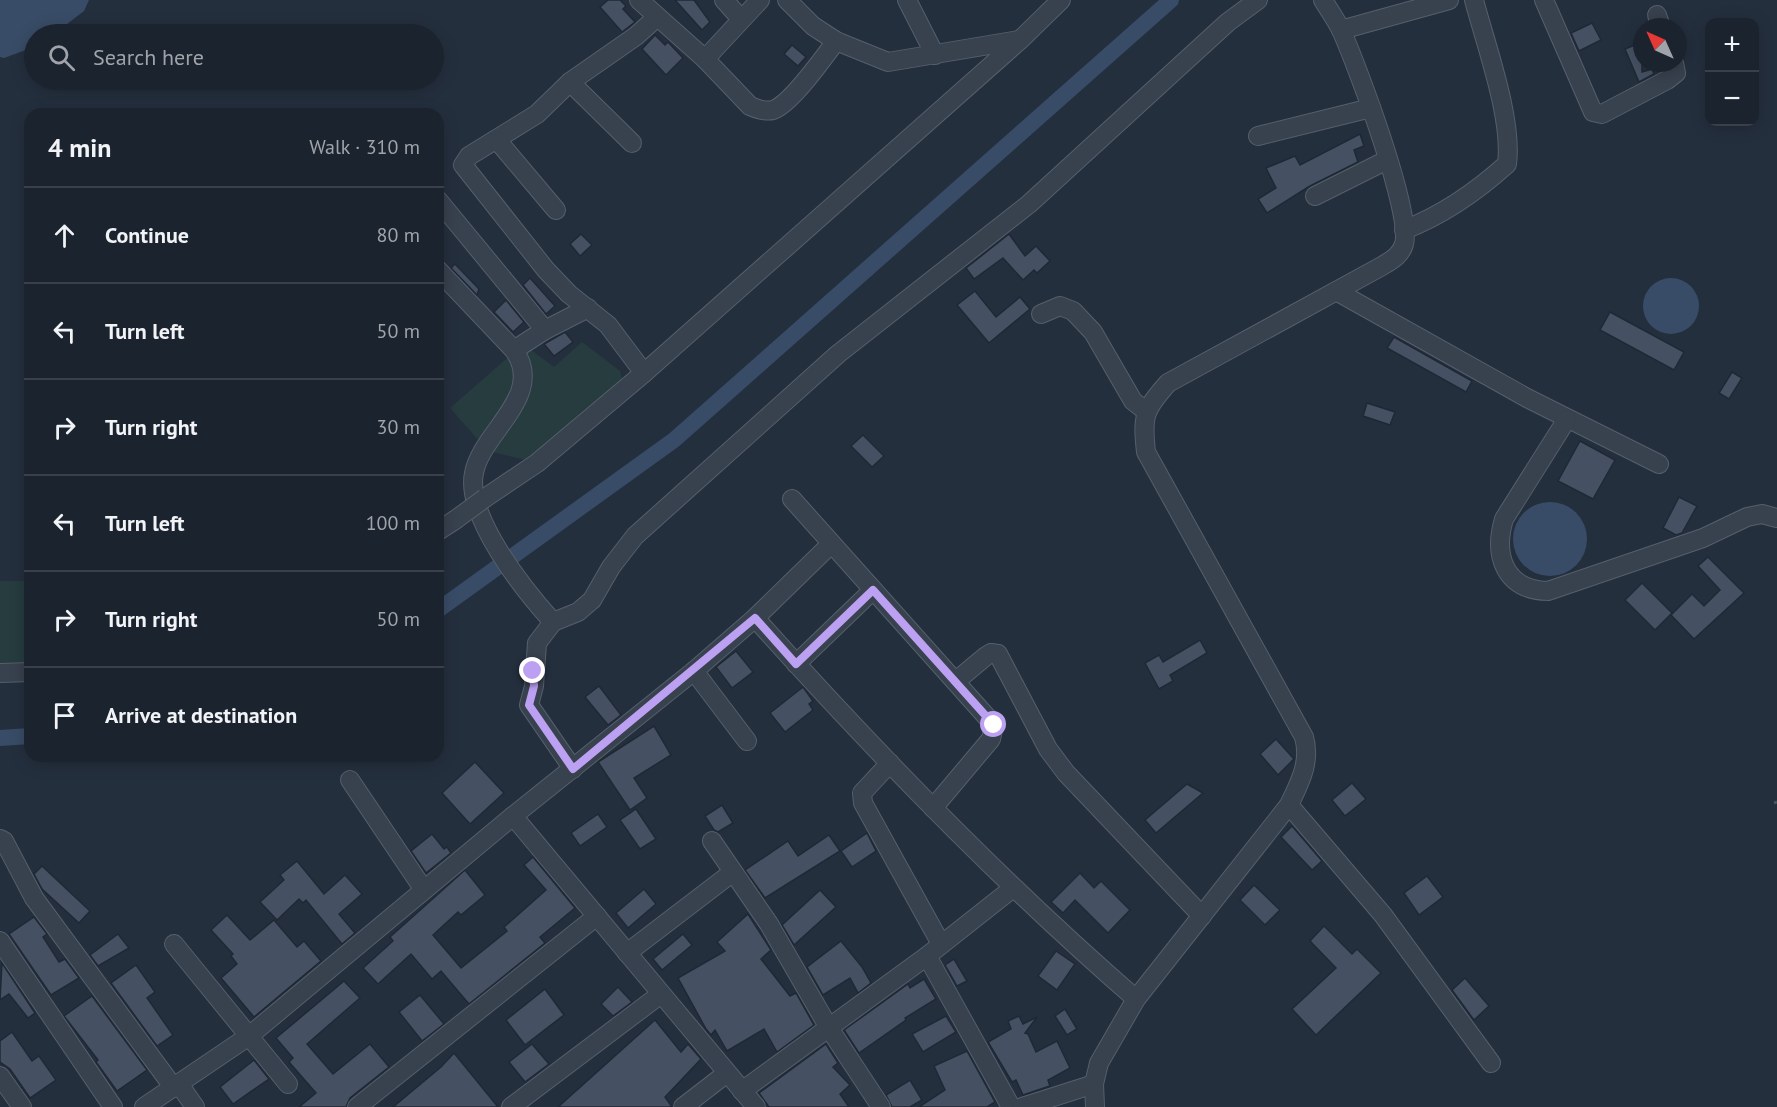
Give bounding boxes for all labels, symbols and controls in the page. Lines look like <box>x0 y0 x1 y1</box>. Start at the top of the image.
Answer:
north arrow <box>1633 18 1687 72</box>
map controls <box>1705 18 1759 126</box>
button: + <box>1705 18 1759 72</box>
search box <box>24 24 444 90</box>
icon: search <box>45 41 78 74</box>
text: Search here <box>93 43 204 71</box>
button: − <box>1705 72 1759 126</box>
text: 4 min <box>48 131 111 164</box>
text: Walk · 310 m <box>309 134 420 160</box>
icon: ahead <box>48 219 81 252</box>
text: Continue <box>105 221 189 249</box>
text: 80 m <box>377 222 420 248</box>
icon: left <box>48 315 81 348</box>
text: Turn left <box>105 317 185 345</box>
text: 50 m <box>377 318 420 344</box>
icon: right <box>48 411 81 444</box>
text: Turn right <box>105 413 197 441</box>
text: 30 m <box>377 414 420 440</box>
icon: left <box>48 507 81 540</box>
text: Turn left <box>105 509 185 537</box>
text: 100 m <box>366 510 420 536</box>
icon: right <box>48 603 81 636</box>
text: Turn right <box>105 605 197 633</box>
text: 50 m <box>377 606 420 632</box>
route end <box>519 657 545 683</box>
icon: arrive <box>48 699 81 732</box>
text: Arrive at destination <box>105 701 297 729</box>
route start <box>980 711 1006 737</box>

